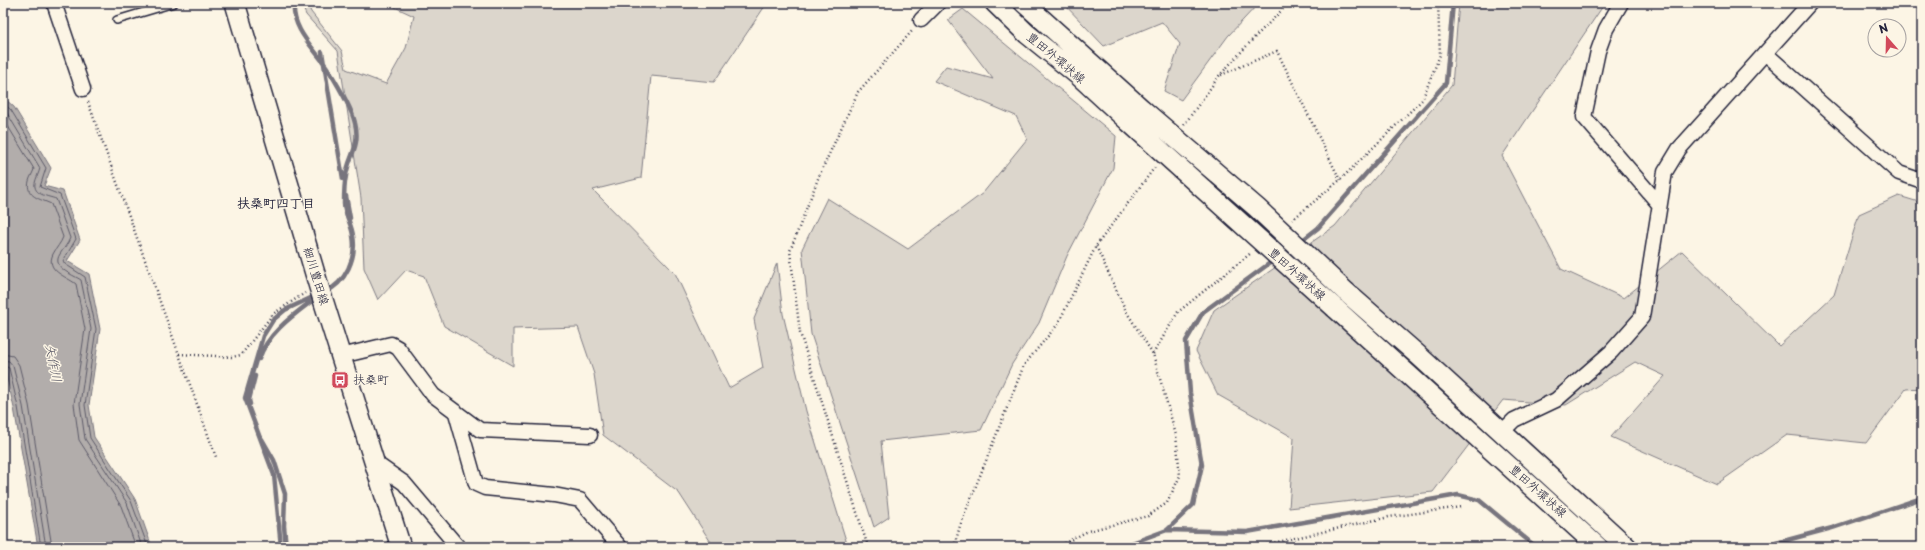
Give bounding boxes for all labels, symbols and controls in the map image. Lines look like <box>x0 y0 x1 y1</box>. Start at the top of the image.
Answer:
north arrow <box>1867 18 1907 58</box>
text: N <box>1876 19 1891 38</box>
street label: 豊田外環状線 <box>1023 27 1090 87</box>
district label: 扶桑町四丁目 <box>237 193 315 212</box>
street label: 豊田外環状線 <box>1265 242 1330 304</box>
street label: 細川豊田線 <box>300 244 334 307</box>
water label: 矢作川 <box>41 342 68 384</box>
bus stop icon: 扶桑町 <box>330 370 350 390</box>
place label: 扶桑町 <box>353 370 389 388</box>
street label: 豊田外環状線 <box>1506 459 1571 521</box>

